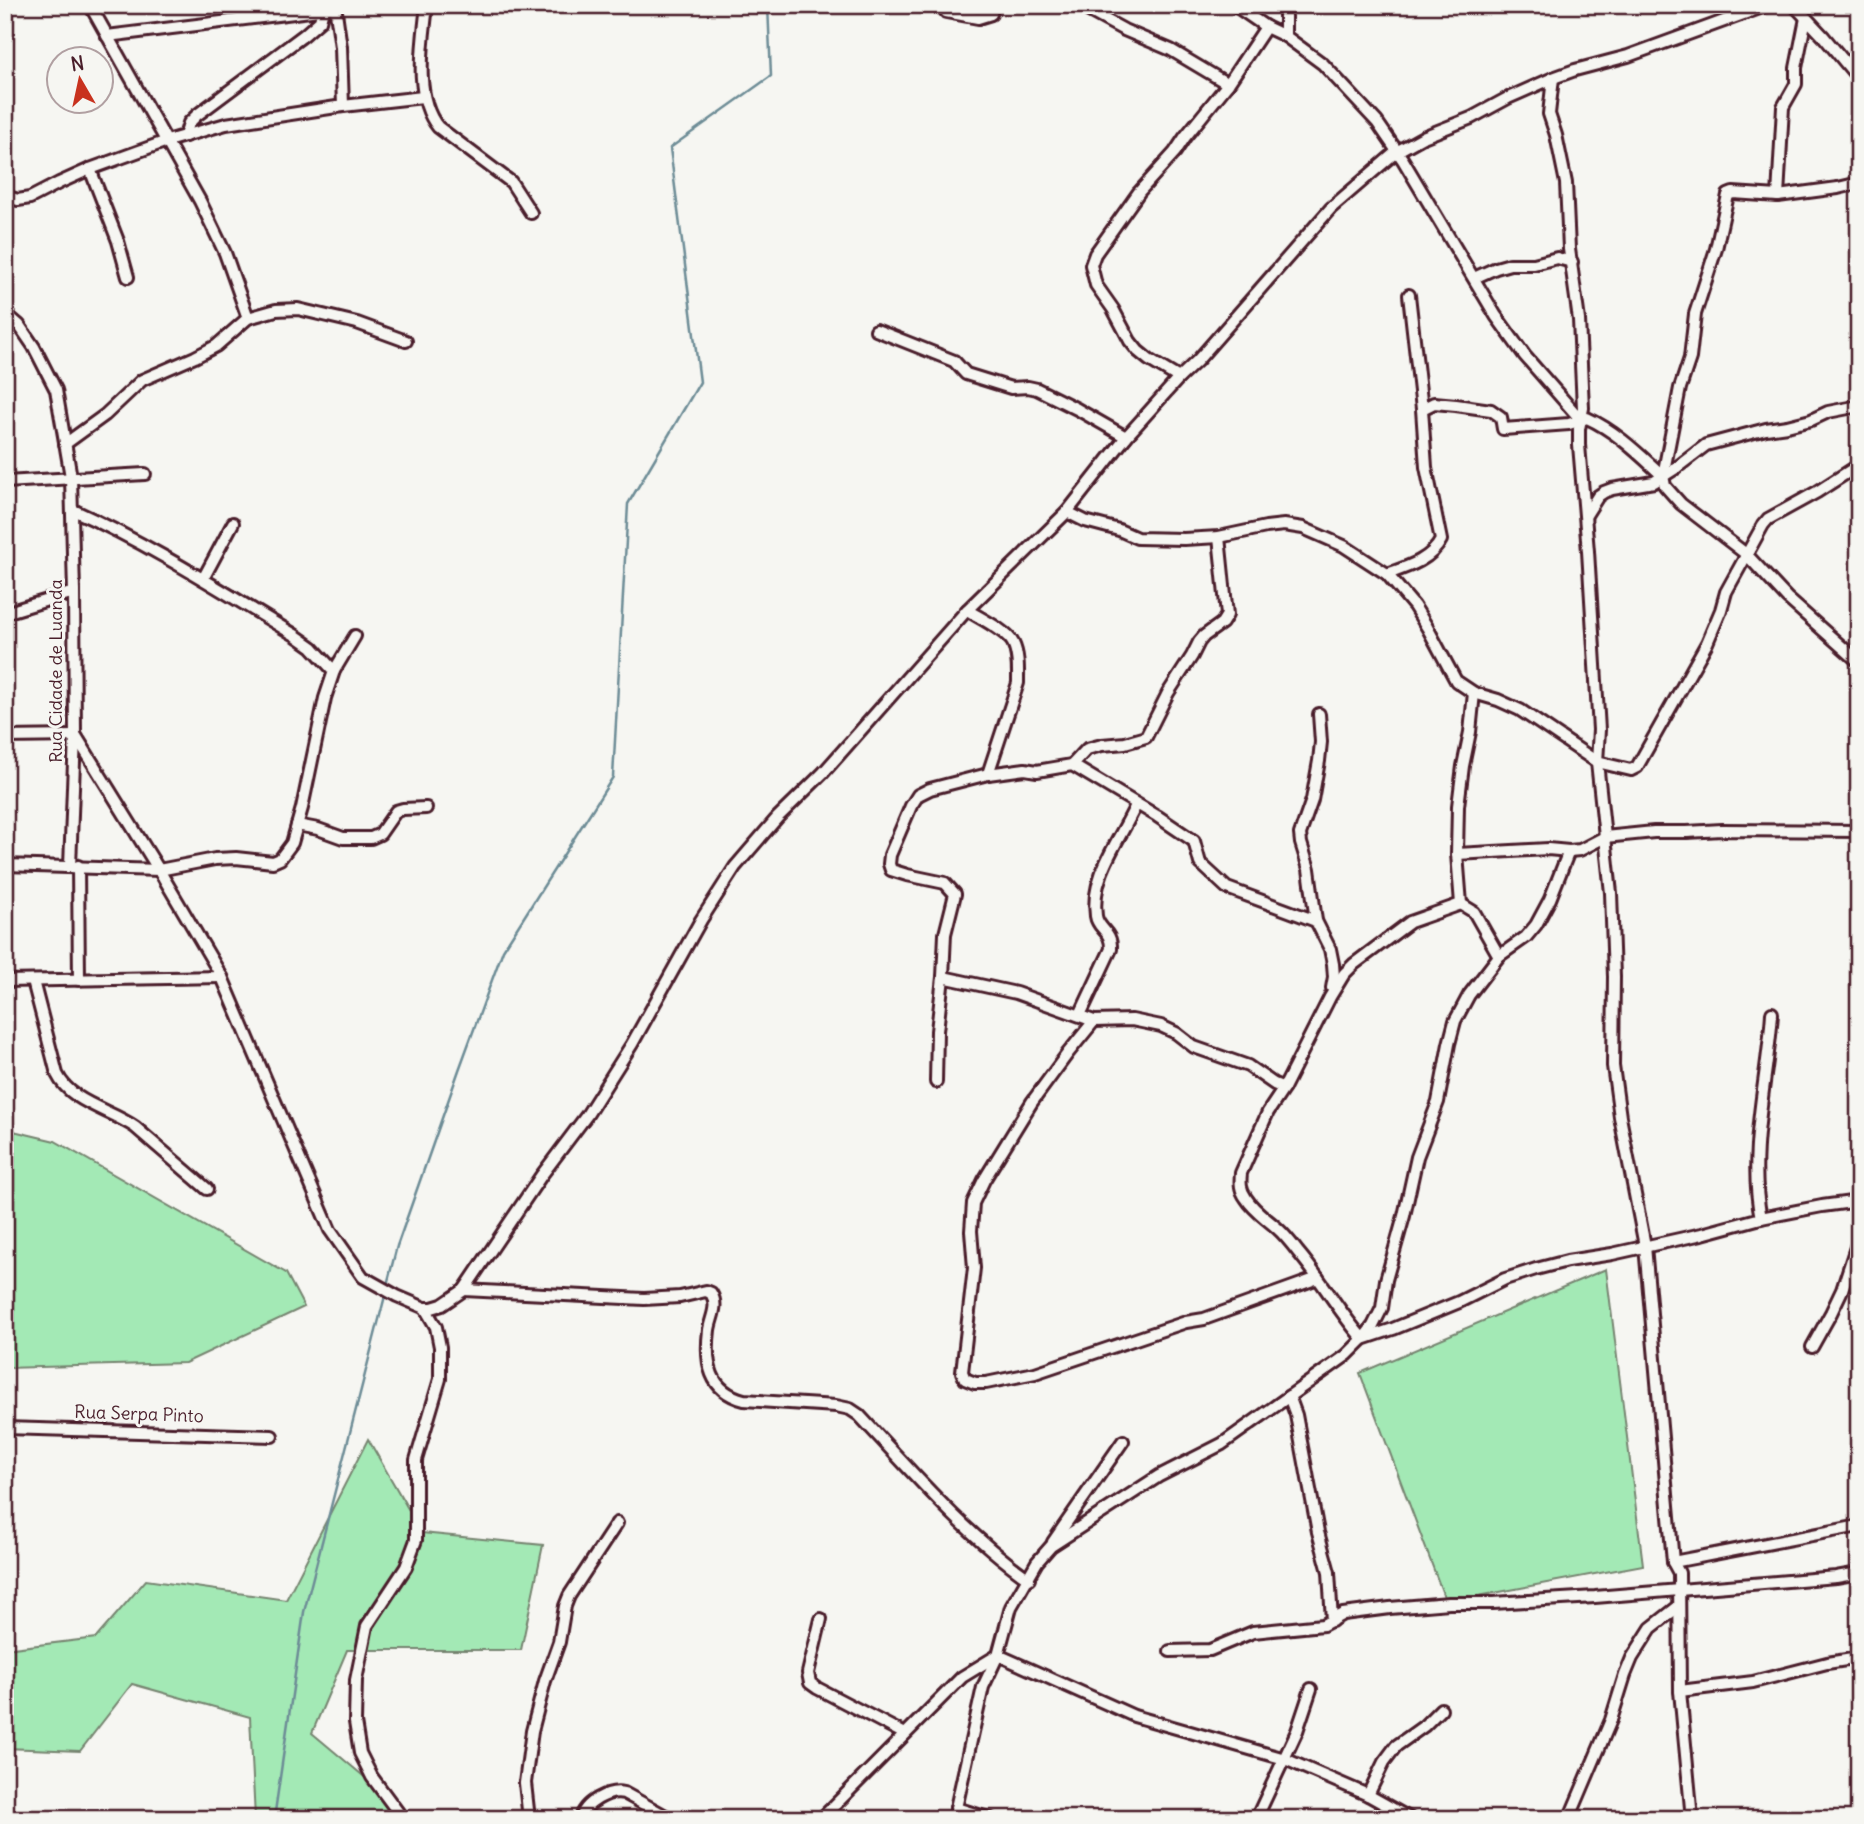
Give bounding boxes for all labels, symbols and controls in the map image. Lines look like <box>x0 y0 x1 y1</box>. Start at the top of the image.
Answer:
north arrow <box>46 46 116 116</box>
text: N <box>69 50 86 76</box>
street label: Rua Cidade de Luanda <box>44 579 67 763</box>
street label: Rua Serpa Pinto <box>74 1400 204 1427</box>

